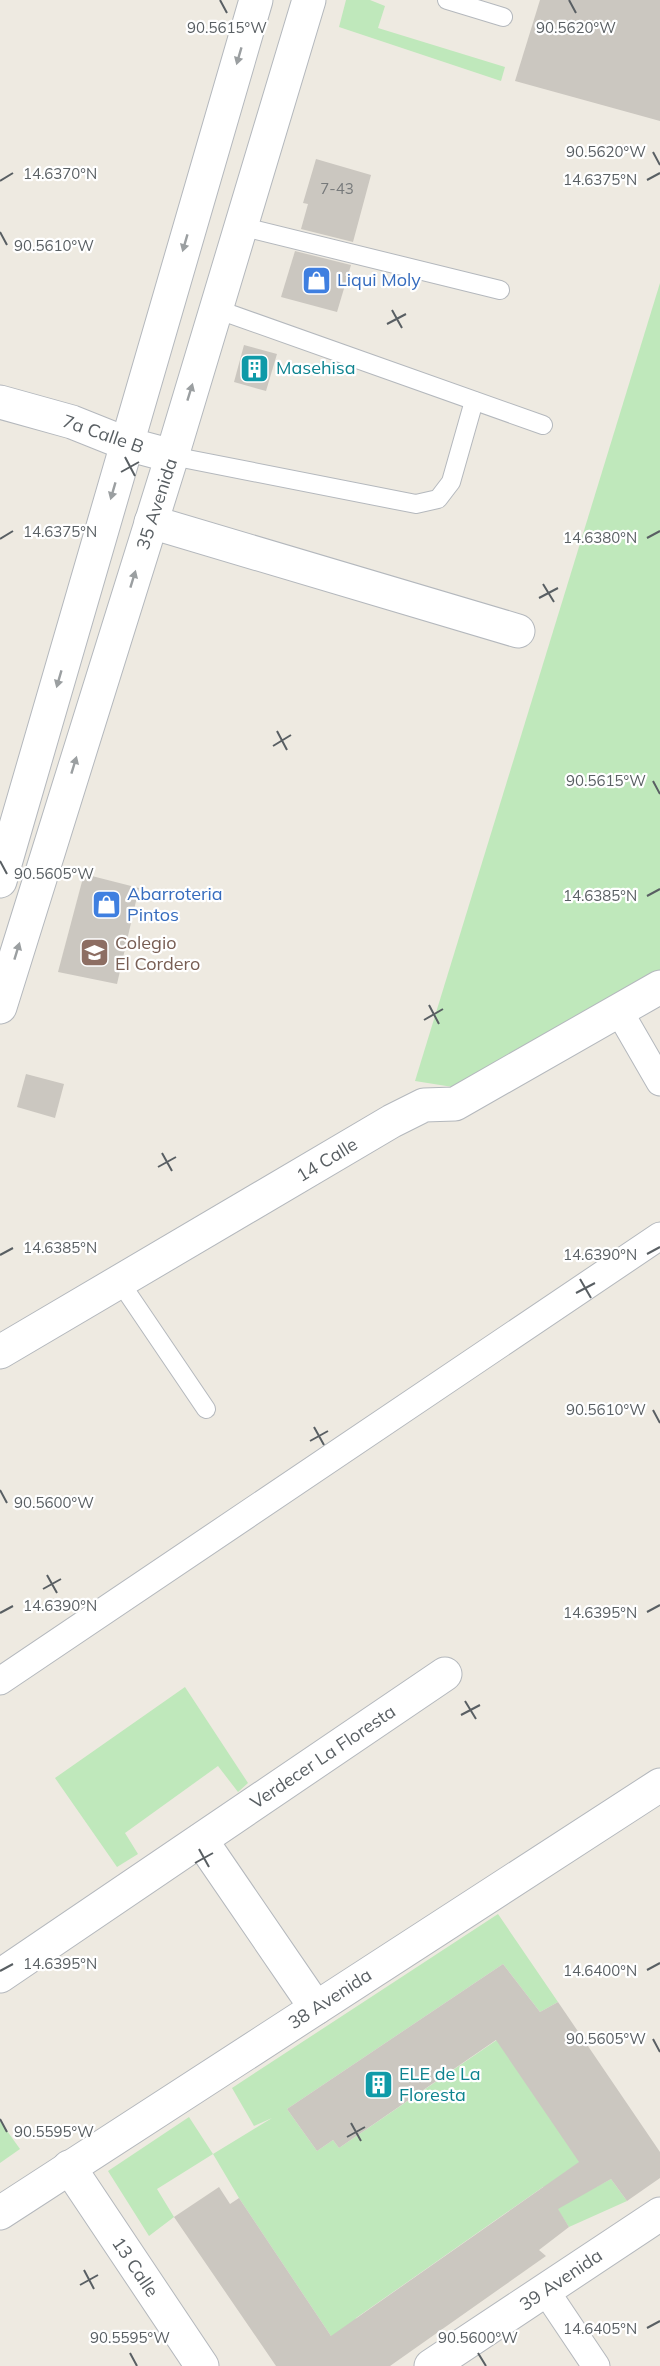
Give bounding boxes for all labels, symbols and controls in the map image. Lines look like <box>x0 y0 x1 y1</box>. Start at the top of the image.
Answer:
text: 90.5615°W <box>187 18 267 37</box>
text: 90.5620°W <box>536 18 616 37</box>
one-way arrow <box>234 47 243 65</box>
text: 90.5620°W <box>566 142 646 161</box>
text: 14.6370°N <box>23 164 97 183</box>
text: 14.6375°N <box>563 170 637 189</box>
house number: 7-43 <box>320 179 354 198</box>
one-way arrow <box>180 235 189 253</box>
text: 90.5610°W <box>14 236 94 255</box>
shop icon: Liqui Moly <box>300 264 332 296</box>
place label: Liqui Moly <box>337 268 421 291</box>
building icon: Masehisa <box>239 352 271 384</box>
place label: Masehisa <box>276 356 356 379</box>
one-way arrow <box>186 383 195 401</box>
street label: 7a Calle B <box>60 409 147 458</box>
street label: 35 Avenida <box>131 455 182 552</box>
one-way arrow <box>108 482 117 500</box>
text: 14.6375°N <box>23 522 97 541</box>
text: 14.6380°N <box>563 528 637 547</box>
one-way arrow <box>129 570 138 588</box>
one-way arrow <box>54 670 63 688</box>
one-way arrow <box>70 756 79 774</box>
text: 90.5615°W <box>566 771 646 790</box>
text: 90.5605°W <box>14 864 94 883</box>
place label: Abarroteria Pintos <box>127 882 223 926</box>
text: 14.6385°N <box>563 886 637 905</box>
shop icon: Abarroteria Pintos <box>90 888 122 920</box>
place label: Colegio El Cordero <box>115 931 200 975</box>
school or university icon: Colegio El Cordero <box>78 937 110 969</box>
one-way arrow <box>13 942 22 960</box>
street label: 14 Calle <box>292 1132 362 1187</box>
text: 14.6385°N <box>23 1238 97 1257</box>
text: 14.6390°N <box>563 1245 637 1264</box>
text: 90.5610°W <box>566 1400 646 1419</box>
text: 90.5600°W <box>14 1493 94 1512</box>
text: 14.6390°N <box>23 1596 97 1615</box>
text: 14.6395°N <box>563 1603 637 1622</box>
street label: Verdecer La Floresta <box>246 1699 400 1814</box>
text: 14.6395°N <box>23 1954 97 1973</box>
text: 14.6400°N <box>563 1961 637 1980</box>
street label: 38 Avenida <box>284 1963 376 2034</box>
text: 90.5605°W <box>566 2029 646 2048</box>
place label: ELE de La Floresta <box>399 2062 481 2106</box>
building icon: ELE de La Floresta <box>362 2068 394 2100</box>
text: 90.5595°W <box>14 2122 94 2141</box>
street label: 13 Calle <box>107 2232 164 2301</box>
street label: 39 Avenida <box>515 2244 606 2316</box>
text: 14.6405°N <box>563 2319 637 2338</box>
text: 90.5595°W <box>90 2328 170 2347</box>
text: 90.5600°W <box>438 2328 518 2347</box>

